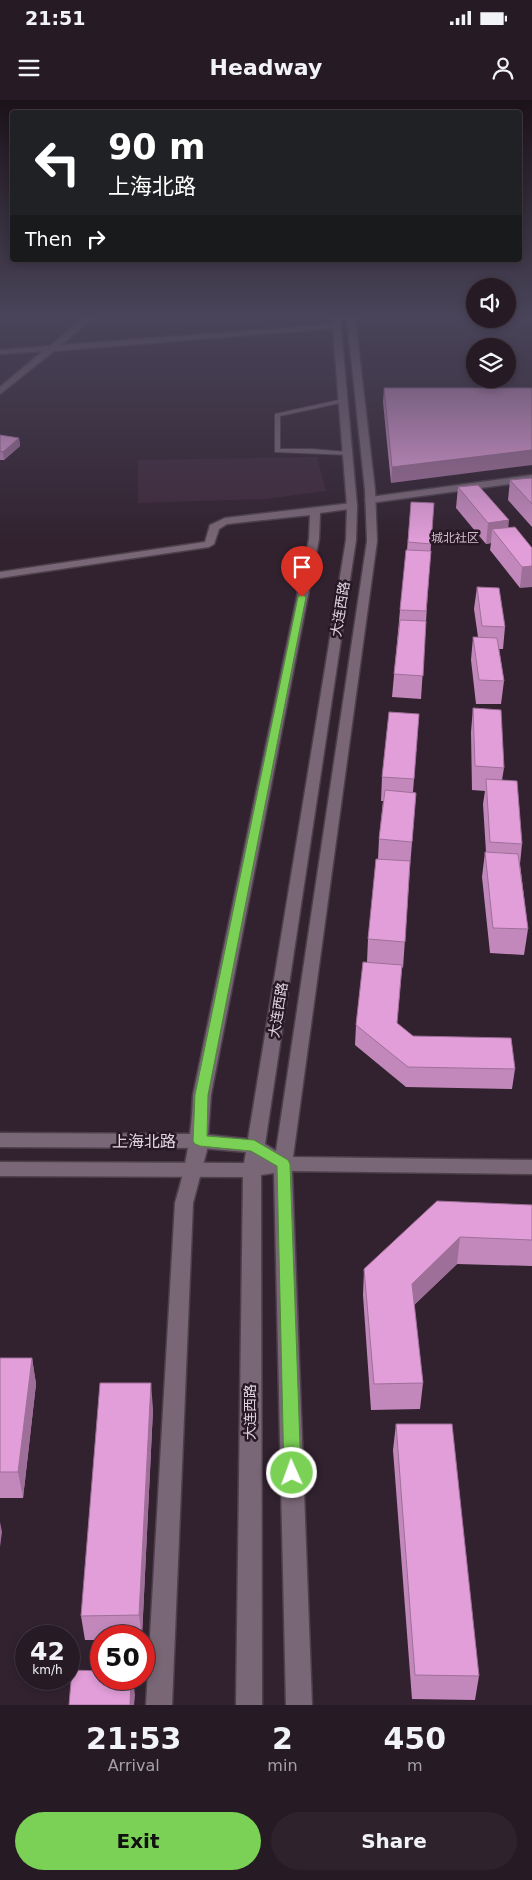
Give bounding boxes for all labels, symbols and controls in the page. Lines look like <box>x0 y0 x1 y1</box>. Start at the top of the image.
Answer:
text: 21:51 <box>25 7 85 29</box>
icon: menu <box>15 54 43 82</box>
icon: person <box>489 54 517 82</box>
text: Headway <box>210 55 322 80</box>
text: 90 m <box>108 127 205 167</box>
icon: left <box>25 130 90 195</box>
text: 上海北路 <box>108 174 196 199</box>
icon: right <box>82 225 110 253</box>
text: Then <box>25 228 72 250</box>
map controls <box>466 278 516 388</box>
button: sound <box>466 278 516 328</box>
button: layers <box>466 338 516 388</box>
district label: 城北社区 <box>431 531 479 545</box>
pin <box>281 546 323 597</box>
icon: arrive <box>288 553 316 581</box>
street label: 大连西路 <box>328 580 352 638</box>
street label: 大连西路 <box>266 981 290 1039</box>
street label: 上海北路 <box>112 1132 176 1151</box>
street label: 大连西路 <box>242 1384 258 1440</box>
position arrow <box>265 1446 317 1498</box>
speed limit sign: 50 <box>90 1625 155 1690</box>
text: 42 <box>30 1637 65 1666</box>
text: km/h <box>32 1663 63 1677</box>
text: 21:53 <box>86 1721 181 1756</box>
text: 2 <box>272 1721 293 1756</box>
text: 450 <box>383 1721 446 1756</box>
text: Arrival <box>108 1756 160 1775</box>
text: min <box>267 1756 298 1775</box>
text: m <box>407 1756 423 1775</box>
button: Exit <box>15 1812 261 1870</box>
button: Share <box>271 1812 517 1870</box>

